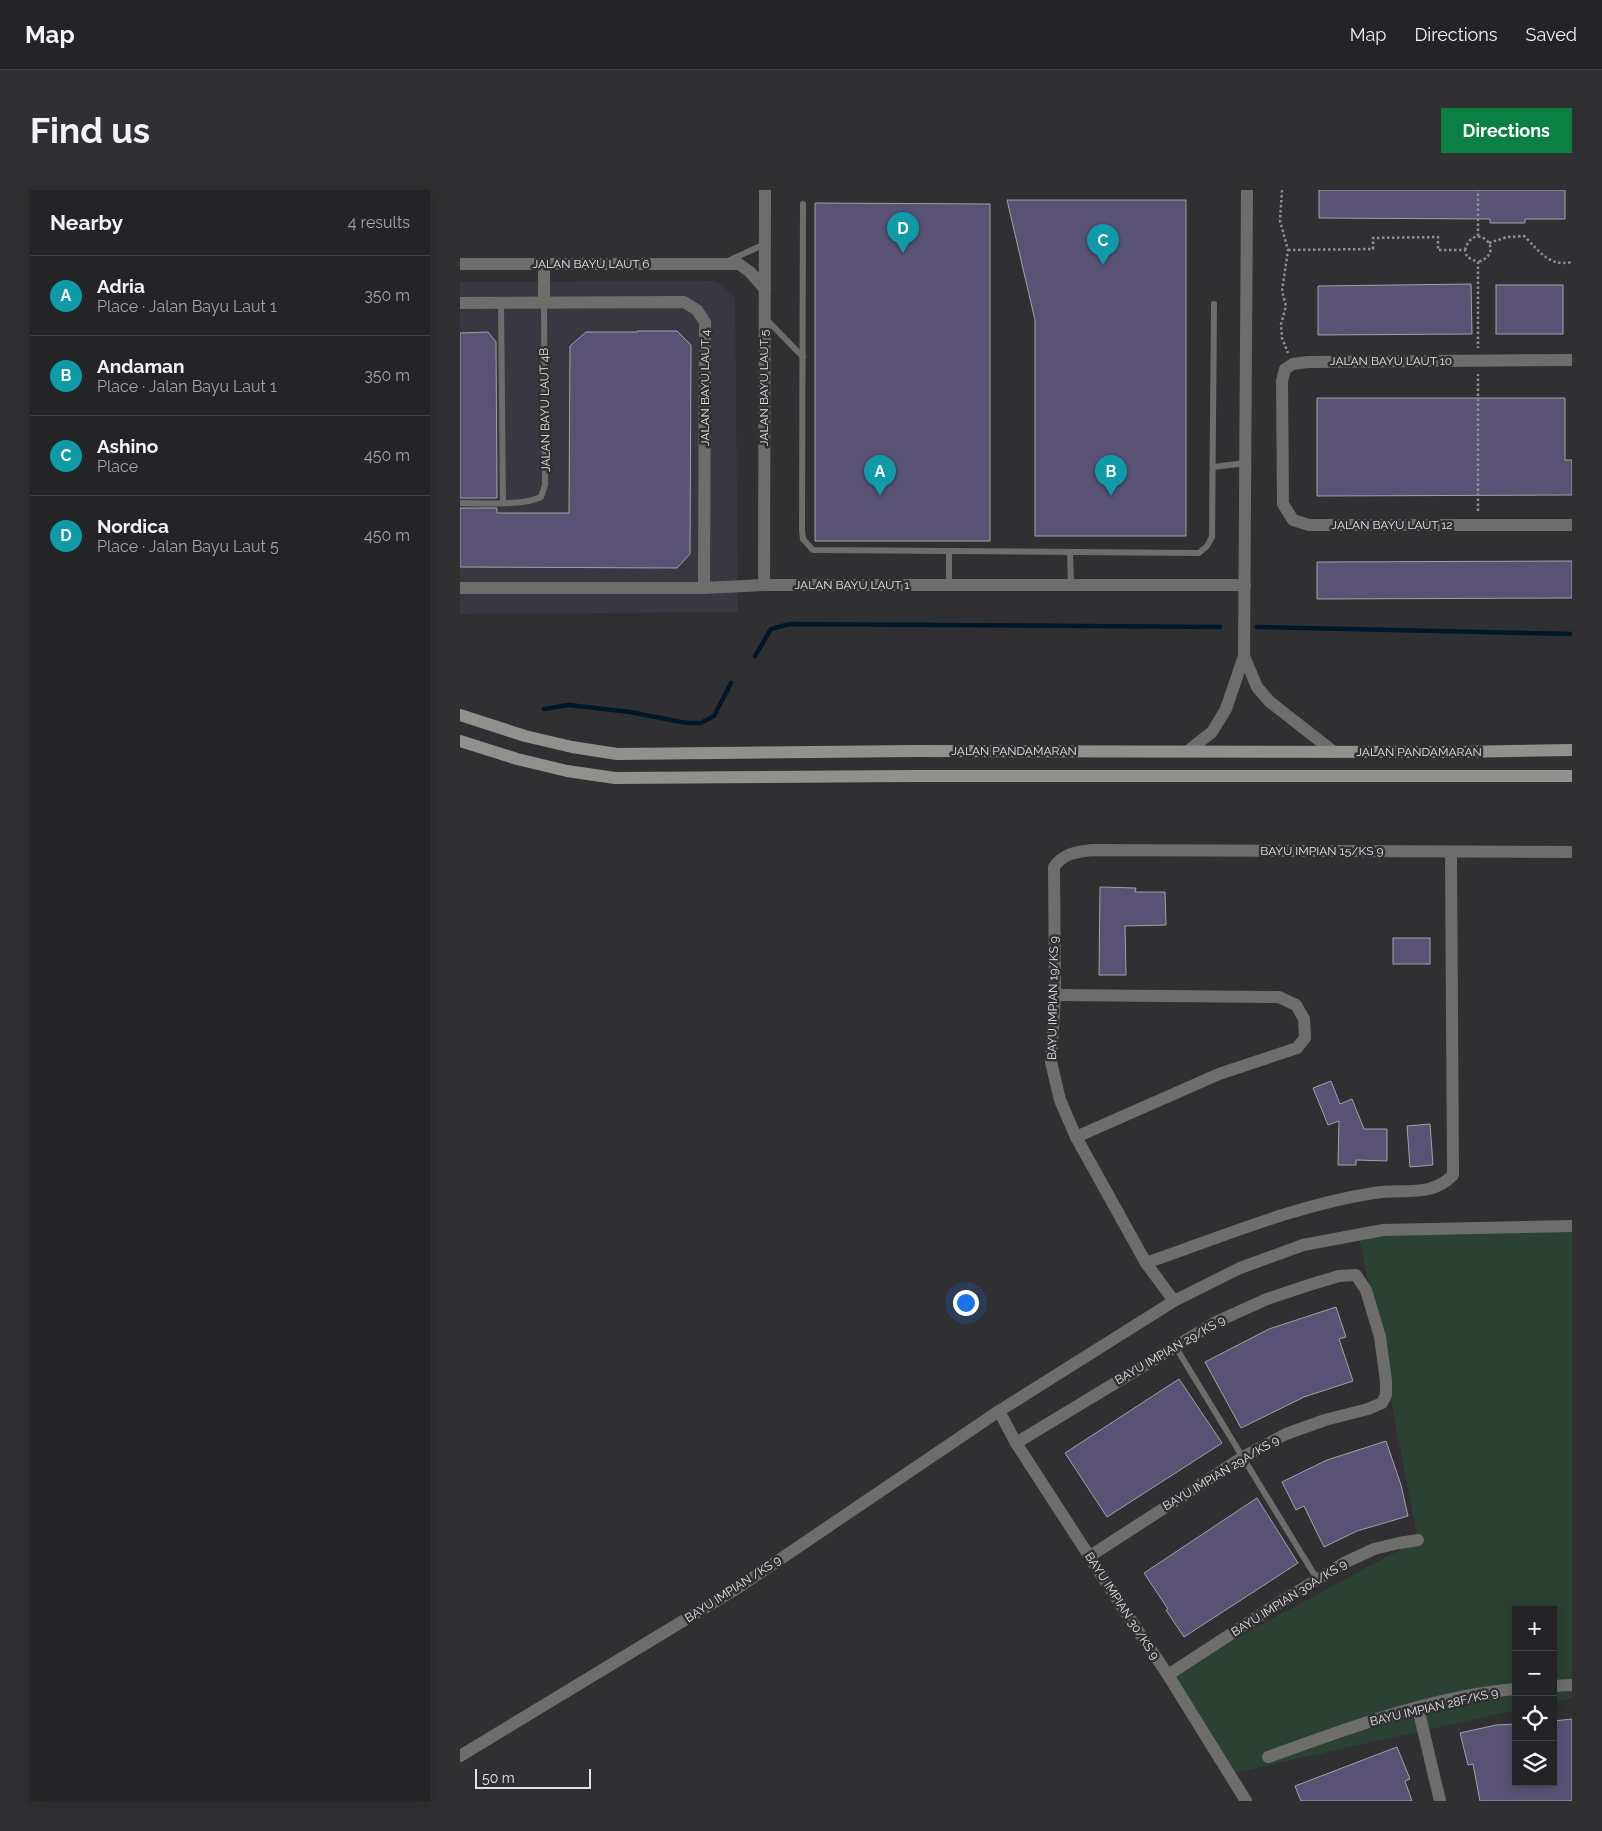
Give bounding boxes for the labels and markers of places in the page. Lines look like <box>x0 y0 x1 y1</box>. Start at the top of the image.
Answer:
pin: D <box>887 212 919 253</box>
pin: C <box>1087 224 1119 265</box>
pin: A <box>864 455 896 496</box>
pin: B <box>1095 455 1127 496</box>

